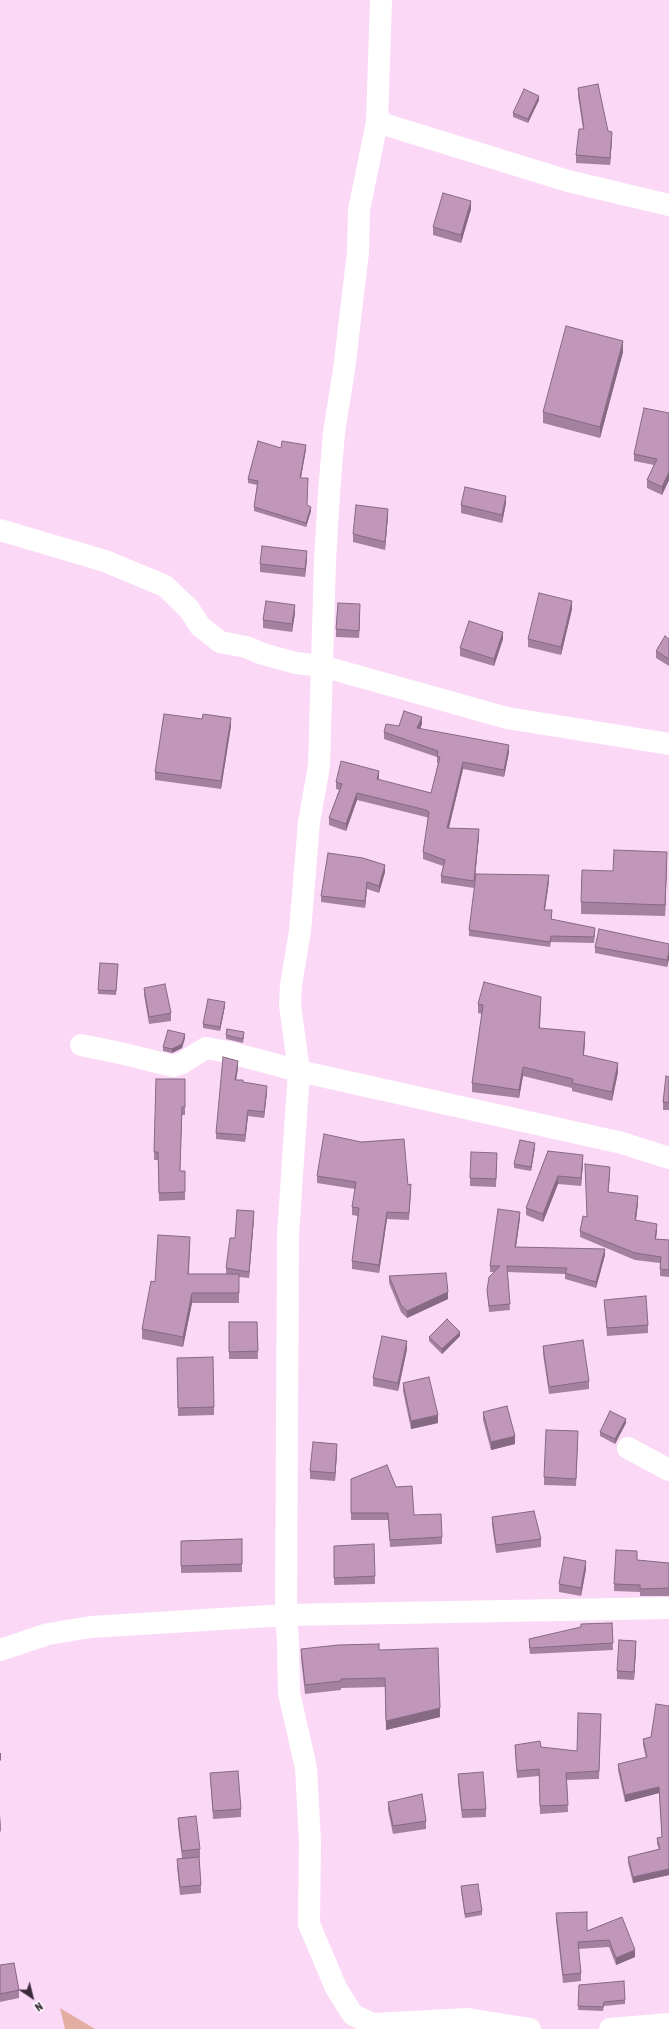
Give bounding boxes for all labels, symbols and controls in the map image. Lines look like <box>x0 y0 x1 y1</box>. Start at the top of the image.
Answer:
north arrow <box>12 1977 52 2017</box>
text: N <box>33 2000 45 2014</box>

